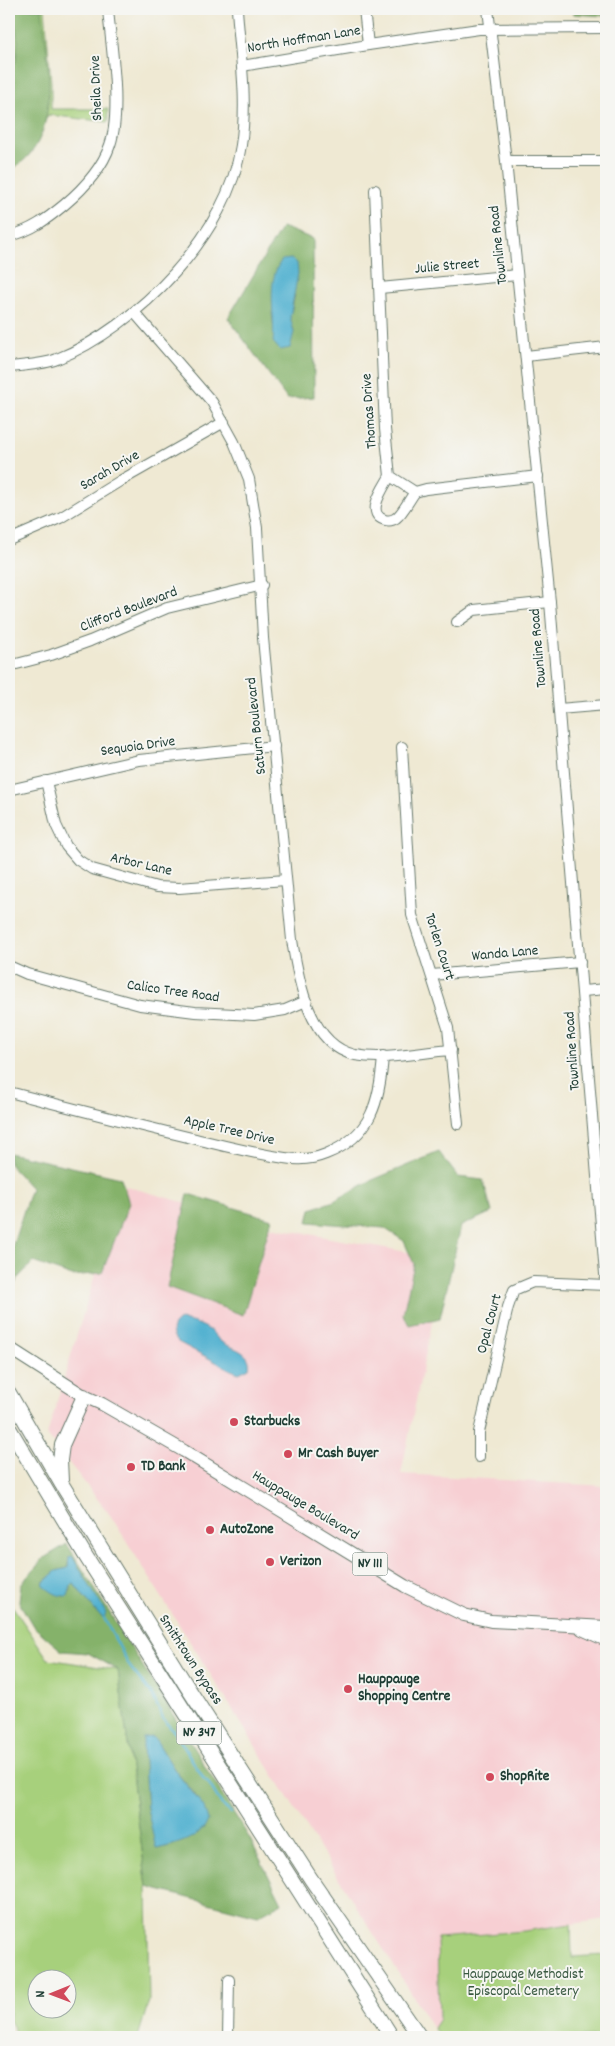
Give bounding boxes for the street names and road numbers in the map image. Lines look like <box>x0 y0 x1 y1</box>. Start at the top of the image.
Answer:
street label: North Hoffman Lane <box>246 20 363 60</box>
street label: Sheila Drive <box>85 54 109 121</box>
street label: Townline Road <box>484 204 514 286</box>
street label: Julie Street <box>414 253 481 281</box>
street label: Thomas Drive <box>356 372 384 449</box>
street label: Sarah Drive <box>76 445 144 497</box>
street label: Clifford Boulevard <box>77 581 181 639</box>
street label: Townline Road <box>525 608 553 688</box>
street label: Saturn Boulevard <box>241 676 273 776</box>
street label: Sequoia Drive <box>99 731 177 763</box>
street label: Arbor Lane <box>108 847 174 883</box>
street label: Torlen Court <box>418 911 460 984</box>
street label: Wanda Lane <box>471 940 540 968</box>
street label: Calico Tree Road <box>125 975 221 1009</box>
street label: Townline Road <box>559 1011 587 1091</box>
street label: Apple Tree Drive <box>181 1110 277 1152</box>
street label: Opal Court <box>471 1291 509 1356</box>
street label: Hauppauge Boulevard <box>247 1465 363 1547</box>
road number: NY 111 <box>352 1552 388 1576</box>
street label: Smithtown Bypass <box>152 1610 228 1710</box>
road number: NY 347 <box>176 1722 222 1745</box>

